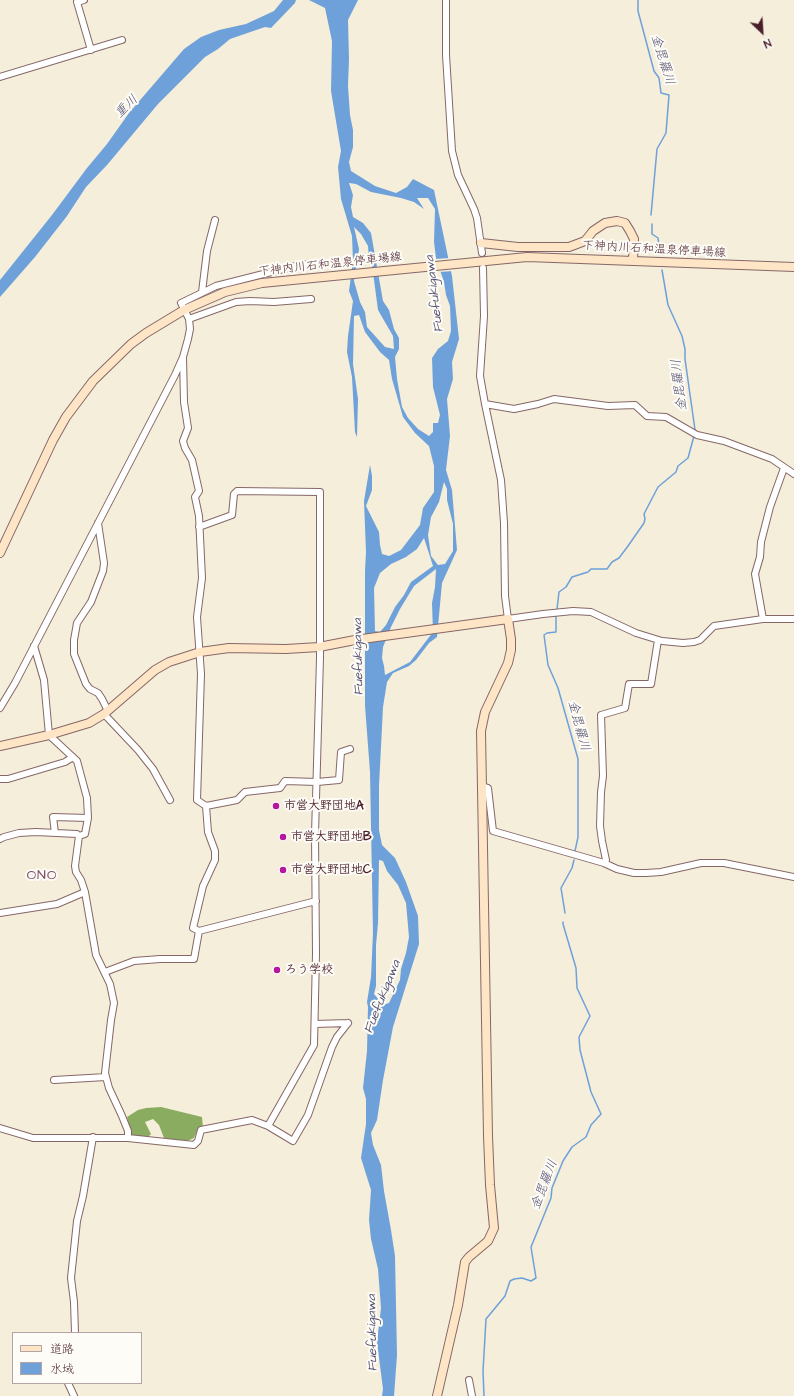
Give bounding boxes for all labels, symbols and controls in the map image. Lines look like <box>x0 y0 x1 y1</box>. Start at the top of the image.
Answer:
north arrow <box>742 12 782 52</box>
water label: 金毘羅川 <box>647 33 677 87</box>
text: N <box>761 35 774 52</box>
water label: 重川 <box>112 92 142 122</box>
street label: 下神内川石和温泉停車場線 <box>582 239 726 261</box>
street label: 下神内川石和温泉停車場線 <box>258 250 402 280</box>
water label: Fuefukigawa <box>423 255 447 333</box>
water label: 金毘羅川 <box>669 358 691 412</box>
water label: Fuefukigawa <box>351 618 367 696</box>
water label: 金毘羅川 <box>564 699 592 753</box>
place label: 市営大野団地A <box>284 799 364 813</box>
marker: 市営大野団地A <box>271 801 281 811</box>
place label: 市営大野団地B <box>291 830 372 844</box>
marker: 市営大野団地B <box>278 832 288 842</box>
place label: 市営大野団地C <box>291 863 371 877</box>
marker: 市営大野団地C <box>278 865 288 875</box>
district label: ONO <box>27 868 57 884</box>
water label: Fuefukigawa <box>361 958 405 1036</box>
place label: ろう学校 <box>285 963 333 977</box>
marker: ろう学校 <box>272 965 282 975</box>
water label: 金毘羅川 <box>528 1158 562 1212</box>
water label: Fuefukigawa <box>365 1294 381 1372</box>
legend <box>12 1332 142 1384</box>
text: 道路 <box>50 1341 74 1358</box>
text: 水域 <box>50 1361 74 1378</box>

